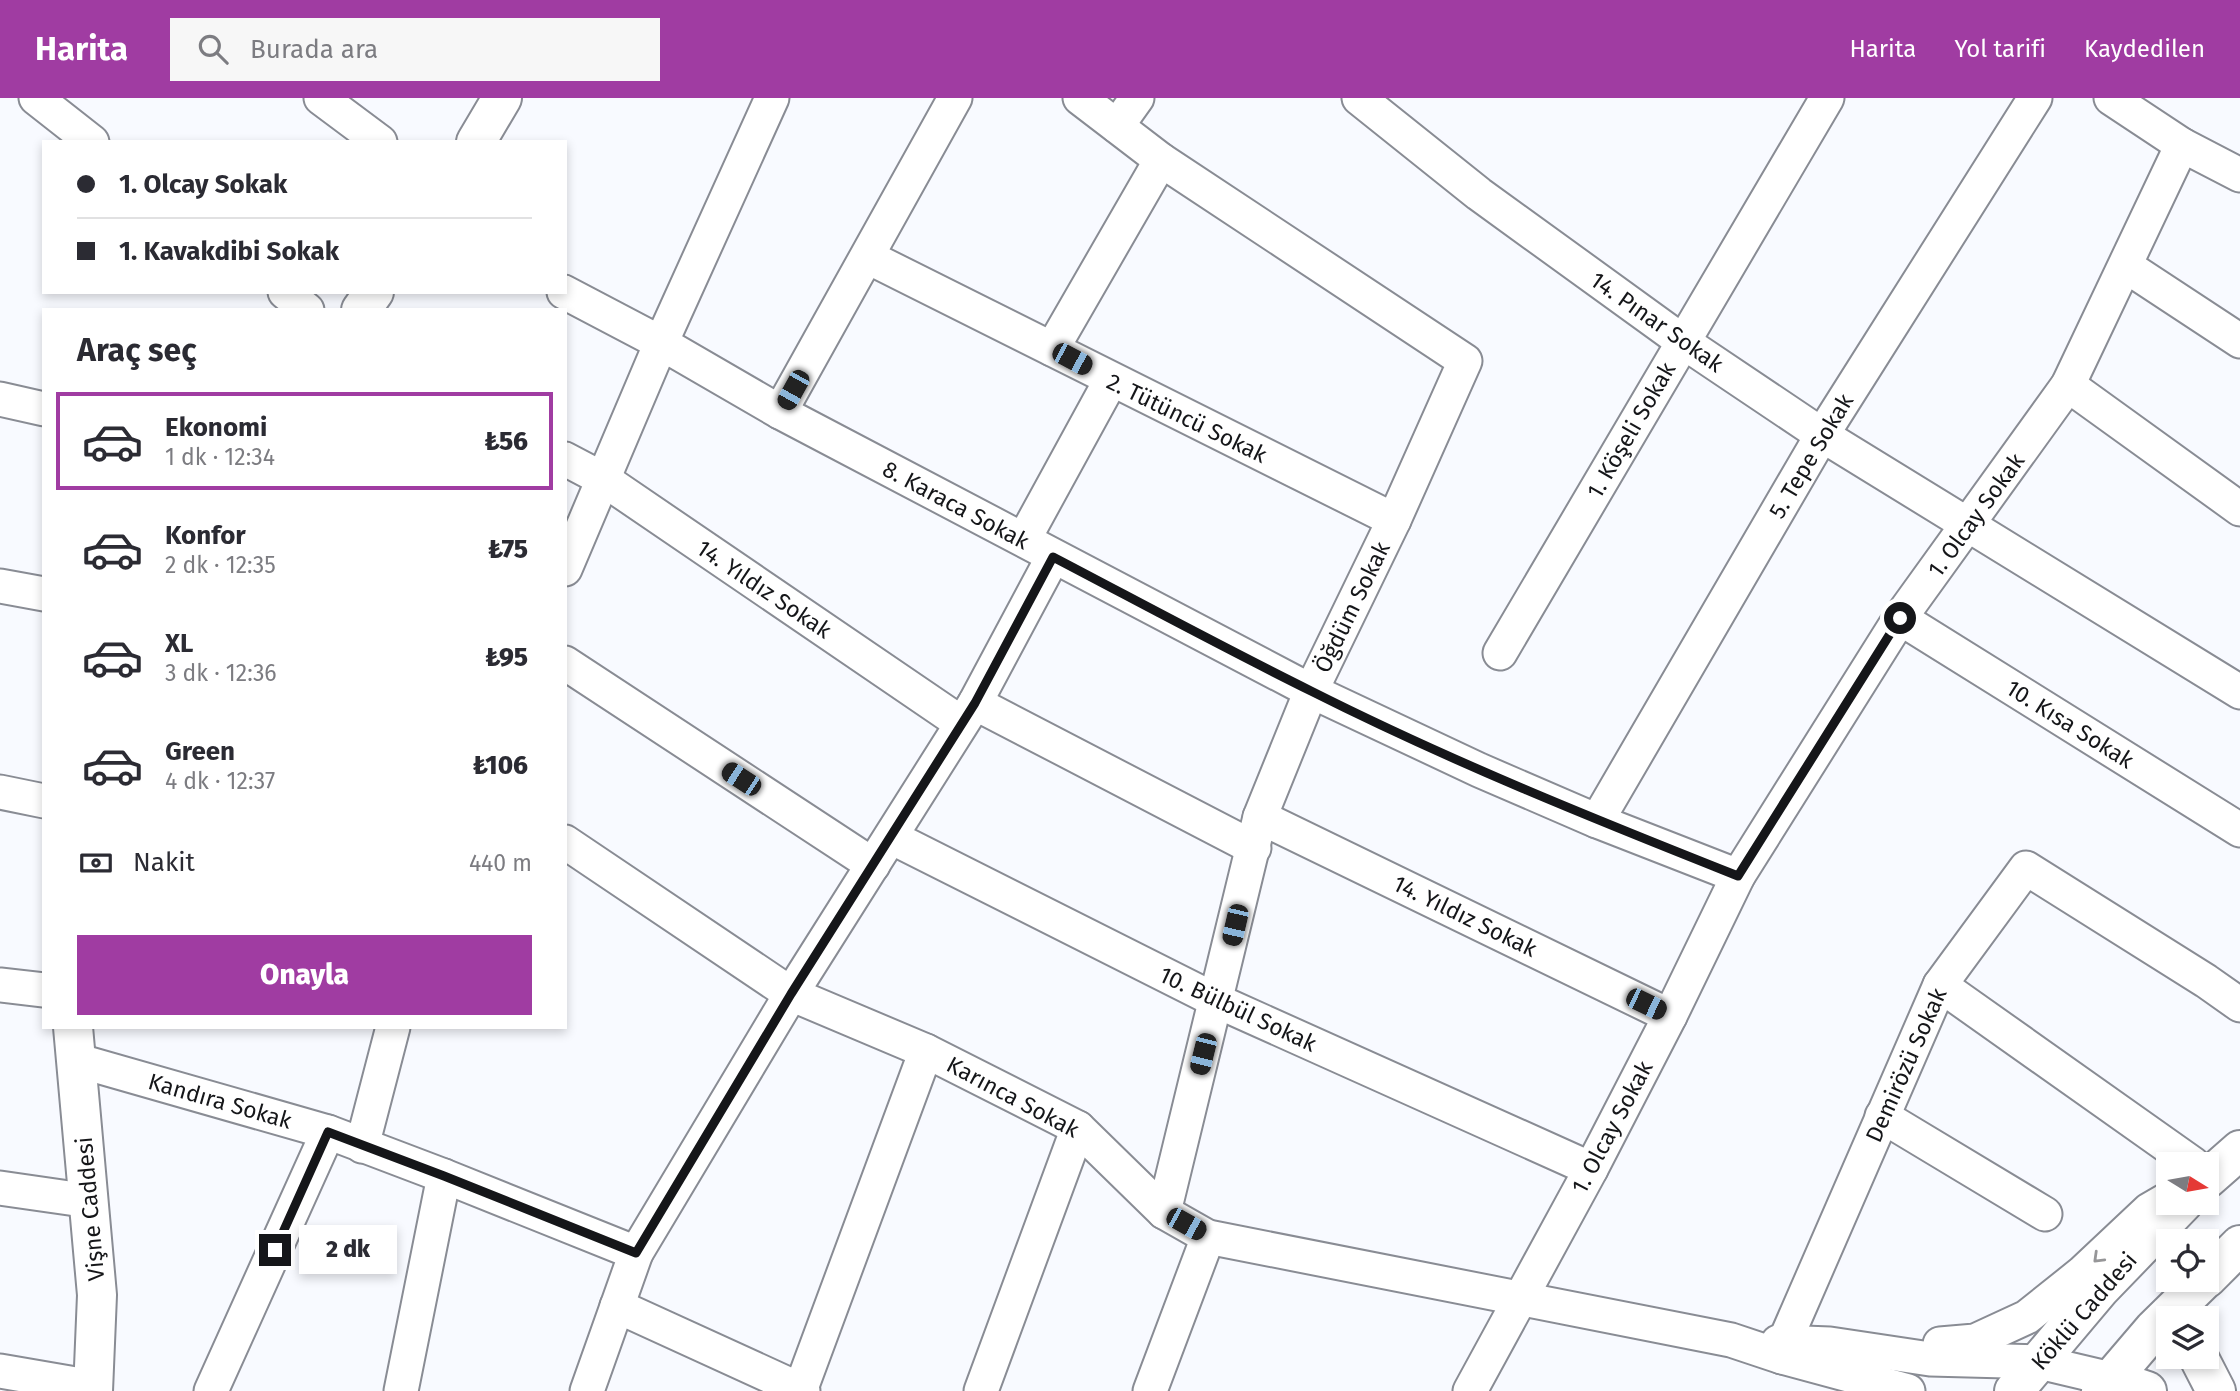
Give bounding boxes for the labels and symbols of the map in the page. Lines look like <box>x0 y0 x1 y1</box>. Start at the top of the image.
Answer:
street label: 14. Pınar Sokak <box>1585 266 1729 378</box>
car <box>1049 340 1096 378</box>
street label: 1. Köşeli Sokak <box>1581 357 1681 503</box>
car <box>774 367 813 413</box>
street label: 2. Tütüncü Sokak <box>1102 367 1272 469</box>
street label: 5. Tepe Sokak <box>1763 388 1859 523</box>
street label: 1. Olcay Sokak <box>1922 447 2030 582</box>
street label: 8. Karaca Sokak <box>878 455 1034 555</box>
street label: 14. Yıldız Sokak <box>691 534 837 644</box>
street label: Öğdüm Sokak <box>1308 537 1396 677</box>
route start <box>1884 602 1916 634</box>
street label: 10. Kısa Sokak <box>2001 674 2139 774</box>
car <box>718 759 765 799</box>
street label: 14. Yıldız Sokak <box>1389 869 1542 963</box>
car <box>1221 902 1250 948</box>
street label: 10. Bülbül Sokak <box>1155 960 1321 1058</box>
street label: Demirözü Sokak <box>1859 983 1953 1147</box>
car <box>1623 985 1670 1023</box>
car <box>1188 1031 1219 1077</box>
street label: Karınca Sokak <box>942 1050 1084 1144</box>
street label: 1. Olcay Sokak <box>1565 1056 1659 1198</box>
street label: Kandıra Sokak <box>145 1067 295 1135</box>
street label: Vişne Caddesi <box>70 1136 110 1282</box>
north arrow <box>2156 1152 2219 1214</box>
car <box>1163 1205 1210 1243</box>
callout: 2 dk <box>300 1226 398 1274</box>
route end <box>259 1234 291 1266</box>
street label: Köklü Caddesi <box>2025 1246 2143 1376</box>
one-way arrow <box>2093 1250 2106 1263</box>

